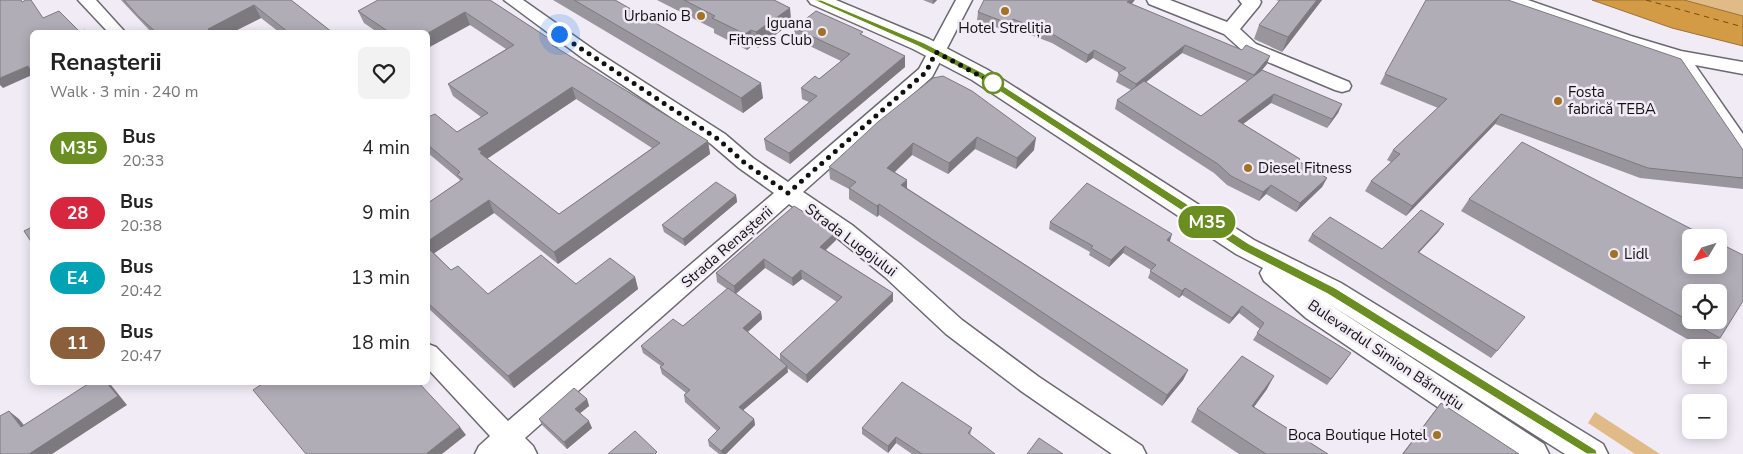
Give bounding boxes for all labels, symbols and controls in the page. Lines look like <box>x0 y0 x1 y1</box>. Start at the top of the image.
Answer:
marker: Hotel Streliția <box>999 5 1011 17</box>
place label: Urbanio B <box>624 6 691 26</box>
marker: Urbanio B <box>695 10 707 22</box>
place label: Iguana Fitness Club <box>729 13 812 50</box>
place label: Hotel Streliția <box>958 18 1052 38</box>
your location <box>547 22 572 47</box>
marker: Iguana Fitness Club <box>816 26 828 38</box>
text: Renașterii <box>50 46 162 78</box>
button: heart <box>358 47 410 99</box>
unlabelled marker <box>982 72 1004 94</box>
text: Walk · 3 min · 240 m <box>50 81 198 103</box>
place label: Fosta fabrică TEBA <box>1568 82 1656 119</box>
marker: Fosta fabrică TEBA <box>1552 95 1564 107</box>
text: Bus <box>122 124 156 150</box>
text: 4 min <box>362 135 410 161</box>
text: M35 <box>60 136 97 160</box>
text: 20:33 <box>122 150 164 172</box>
place label: Diesel Fitness <box>1258 158 1352 178</box>
marker: Diesel Fitness <box>1242 162 1254 174</box>
text: Bus <box>120 189 153 215</box>
street label: Strada Lugojului <box>801 199 901 281</box>
text: 9 min <box>362 200 410 226</box>
text: 28 <box>67 201 88 225</box>
street label: Strada Renașterii <box>677 202 777 292</box>
line badge: M35 <box>1178 206 1236 238</box>
text: M35 <box>1188 210 1226 234</box>
text: 20:38 <box>120 215 162 237</box>
north arrow <box>1682 229 1728 274</box>
map controls <box>1682 229 1727 439</box>
place label: Lidl <box>1624 244 1649 264</box>
marker: Lidl <box>1608 248 1620 260</box>
text: Bus <box>120 254 153 280</box>
text: 13 min <box>351 265 410 291</box>
text: E4 <box>67 266 88 290</box>
text: 20:42 <box>120 280 162 302</box>
button: locate <box>1682 284 1727 329</box>
street label: Bulevardul Simion Bărnuțiu <box>1304 295 1468 415</box>
text: Bus <box>120 319 153 345</box>
text: 18 min <box>351 330 410 356</box>
text: 11 <box>67 331 88 355</box>
button: + <box>1682 339 1727 384</box>
text: 20:47 <box>120 345 162 367</box>
button: − <box>1682 394 1727 439</box>
place label: Boca Boutique Hotel <box>1288 425 1428 445</box>
marker: Boca Boutique Hotel <box>1431 429 1443 441</box>

